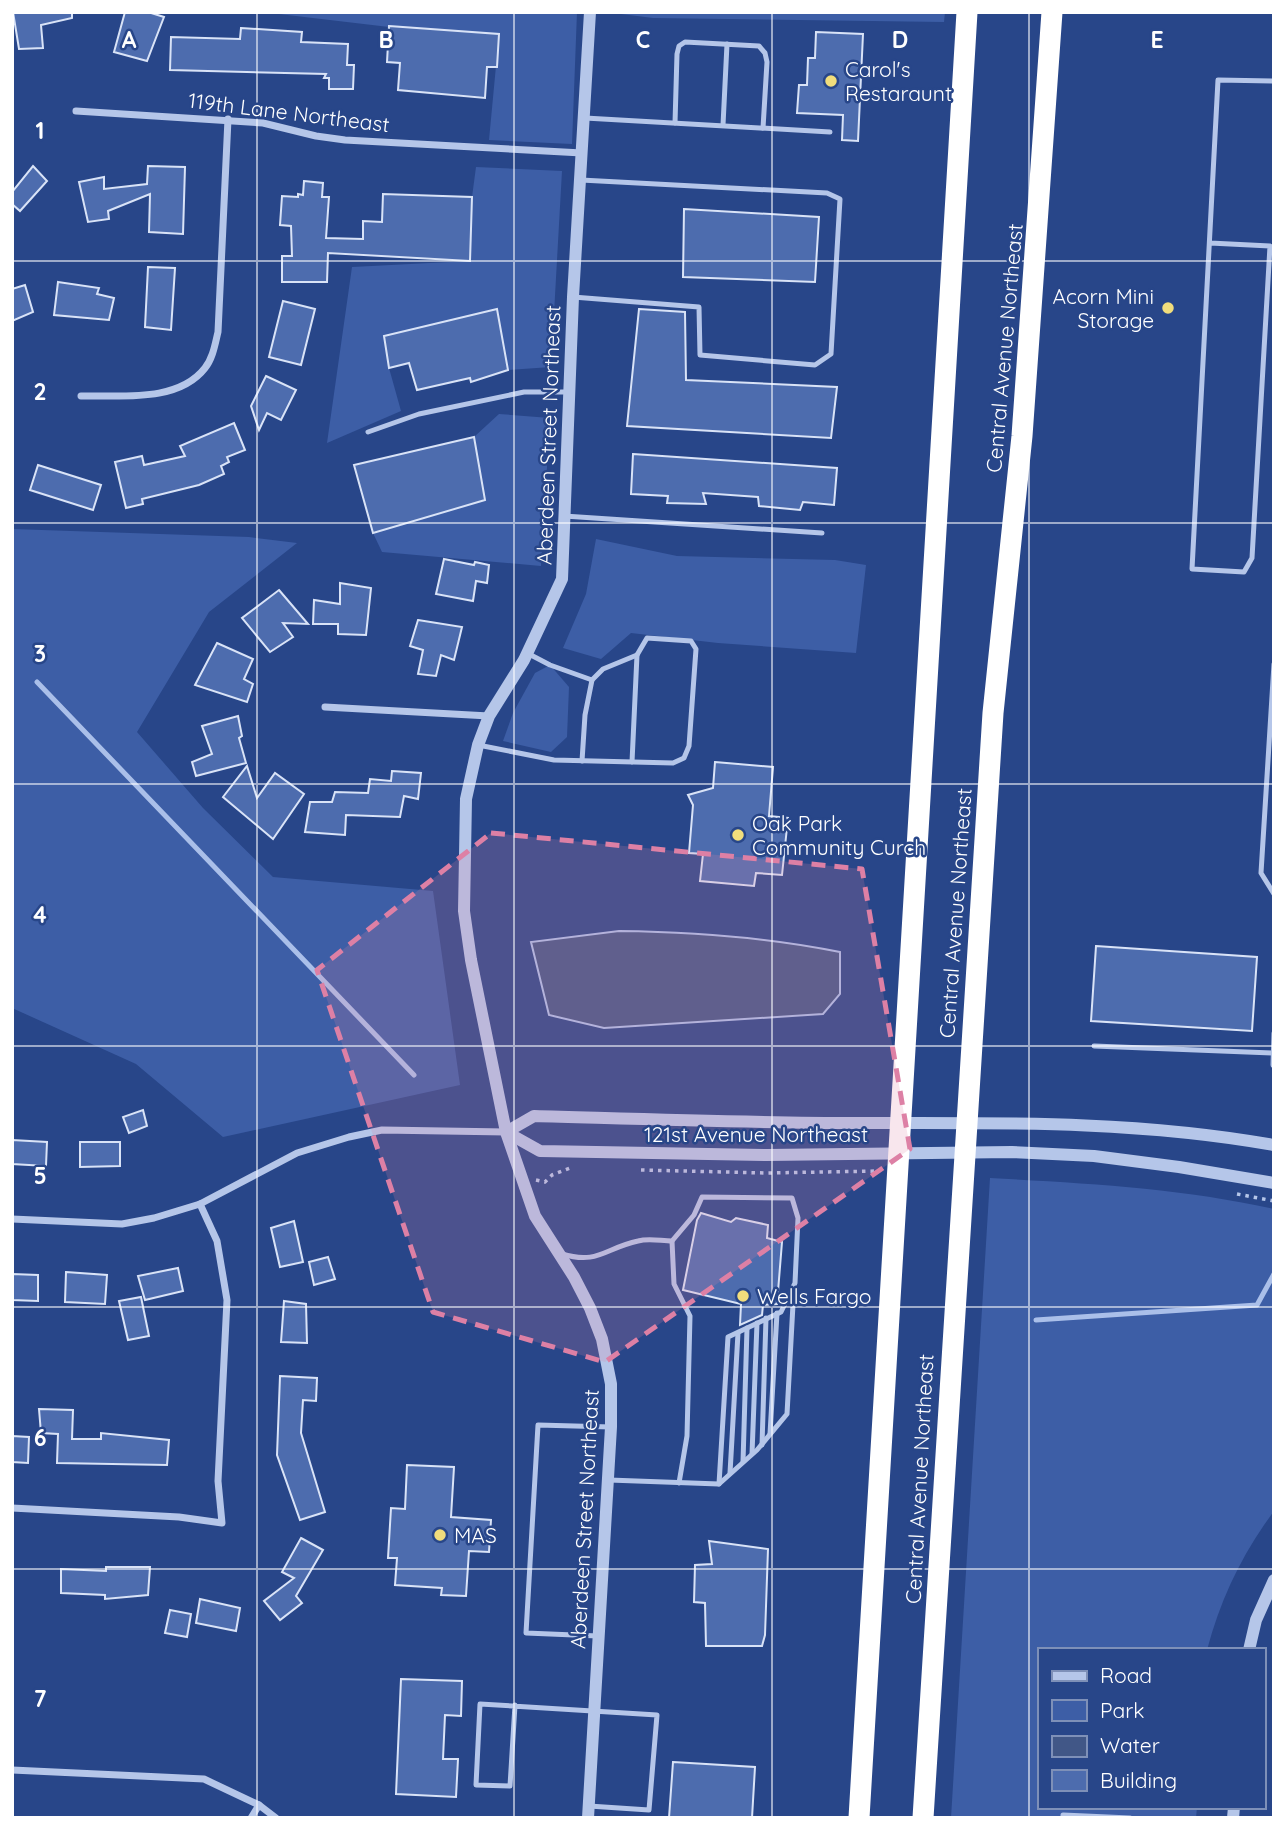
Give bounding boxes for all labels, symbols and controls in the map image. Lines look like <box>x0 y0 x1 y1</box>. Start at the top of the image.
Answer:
text: A <box>122 25 137 54</box>
text: B <box>378 25 394 54</box>
text: C <box>636 25 650 54</box>
text: D <box>892 25 908 54</box>
text: E <box>1150 25 1164 54</box>
place label: Carol's Restaraunt <box>845 56 952 106</box>
marker: Carol's Restaraunt <box>823 73 839 89</box>
street label: 119th Lane Northeast <box>187 87 391 137</box>
text: 1 <box>36 116 44 145</box>
street label: Central Avenue Northeast <box>980 222 1028 474</box>
place label: Acorn Mini Storage <box>1052 283 1154 333</box>
marker: Acorn Mini Storage <box>1160 300 1176 316</box>
street label: Aberdeen Street Northeast <box>530 305 566 565</box>
text: 2 <box>33 377 47 406</box>
text: 3 <box>34 639 46 668</box>
street label: Central Avenue Northeast <box>933 787 977 1039</box>
place label: Oak Park Community Curch <box>752 810 926 860</box>
marker: Oak Park Community Curch <box>730 827 746 843</box>
text: 4 <box>33 900 47 929</box>
street label: 121st Avenue Northeast <box>644 1121 868 1147</box>
text: 5 <box>33 1161 47 1190</box>
place label: Wells Fargo <box>757 1283 871 1309</box>
marker: Wells Fargo <box>735 1288 751 1304</box>
street label: Central Avenue Northeast <box>899 1353 939 1605</box>
street label: Aberdeen Street Northeast <box>564 1388 604 1650</box>
text: 6 <box>34 1423 46 1452</box>
place label: MAS <box>454 1522 497 1548</box>
marker: MAS <box>432 1527 448 1543</box>
legend <box>1038 1648 1265 1809</box>
text: Road <box>1100 1662 1152 1688</box>
text: 7 <box>34 1684 47 1713</box>
text: Park <box>1100 1697 1144 1723</box>
text: Water <box>1100 1732 1160 1758</box>
text: Building <box>1100 1767 1177 1793</box>

